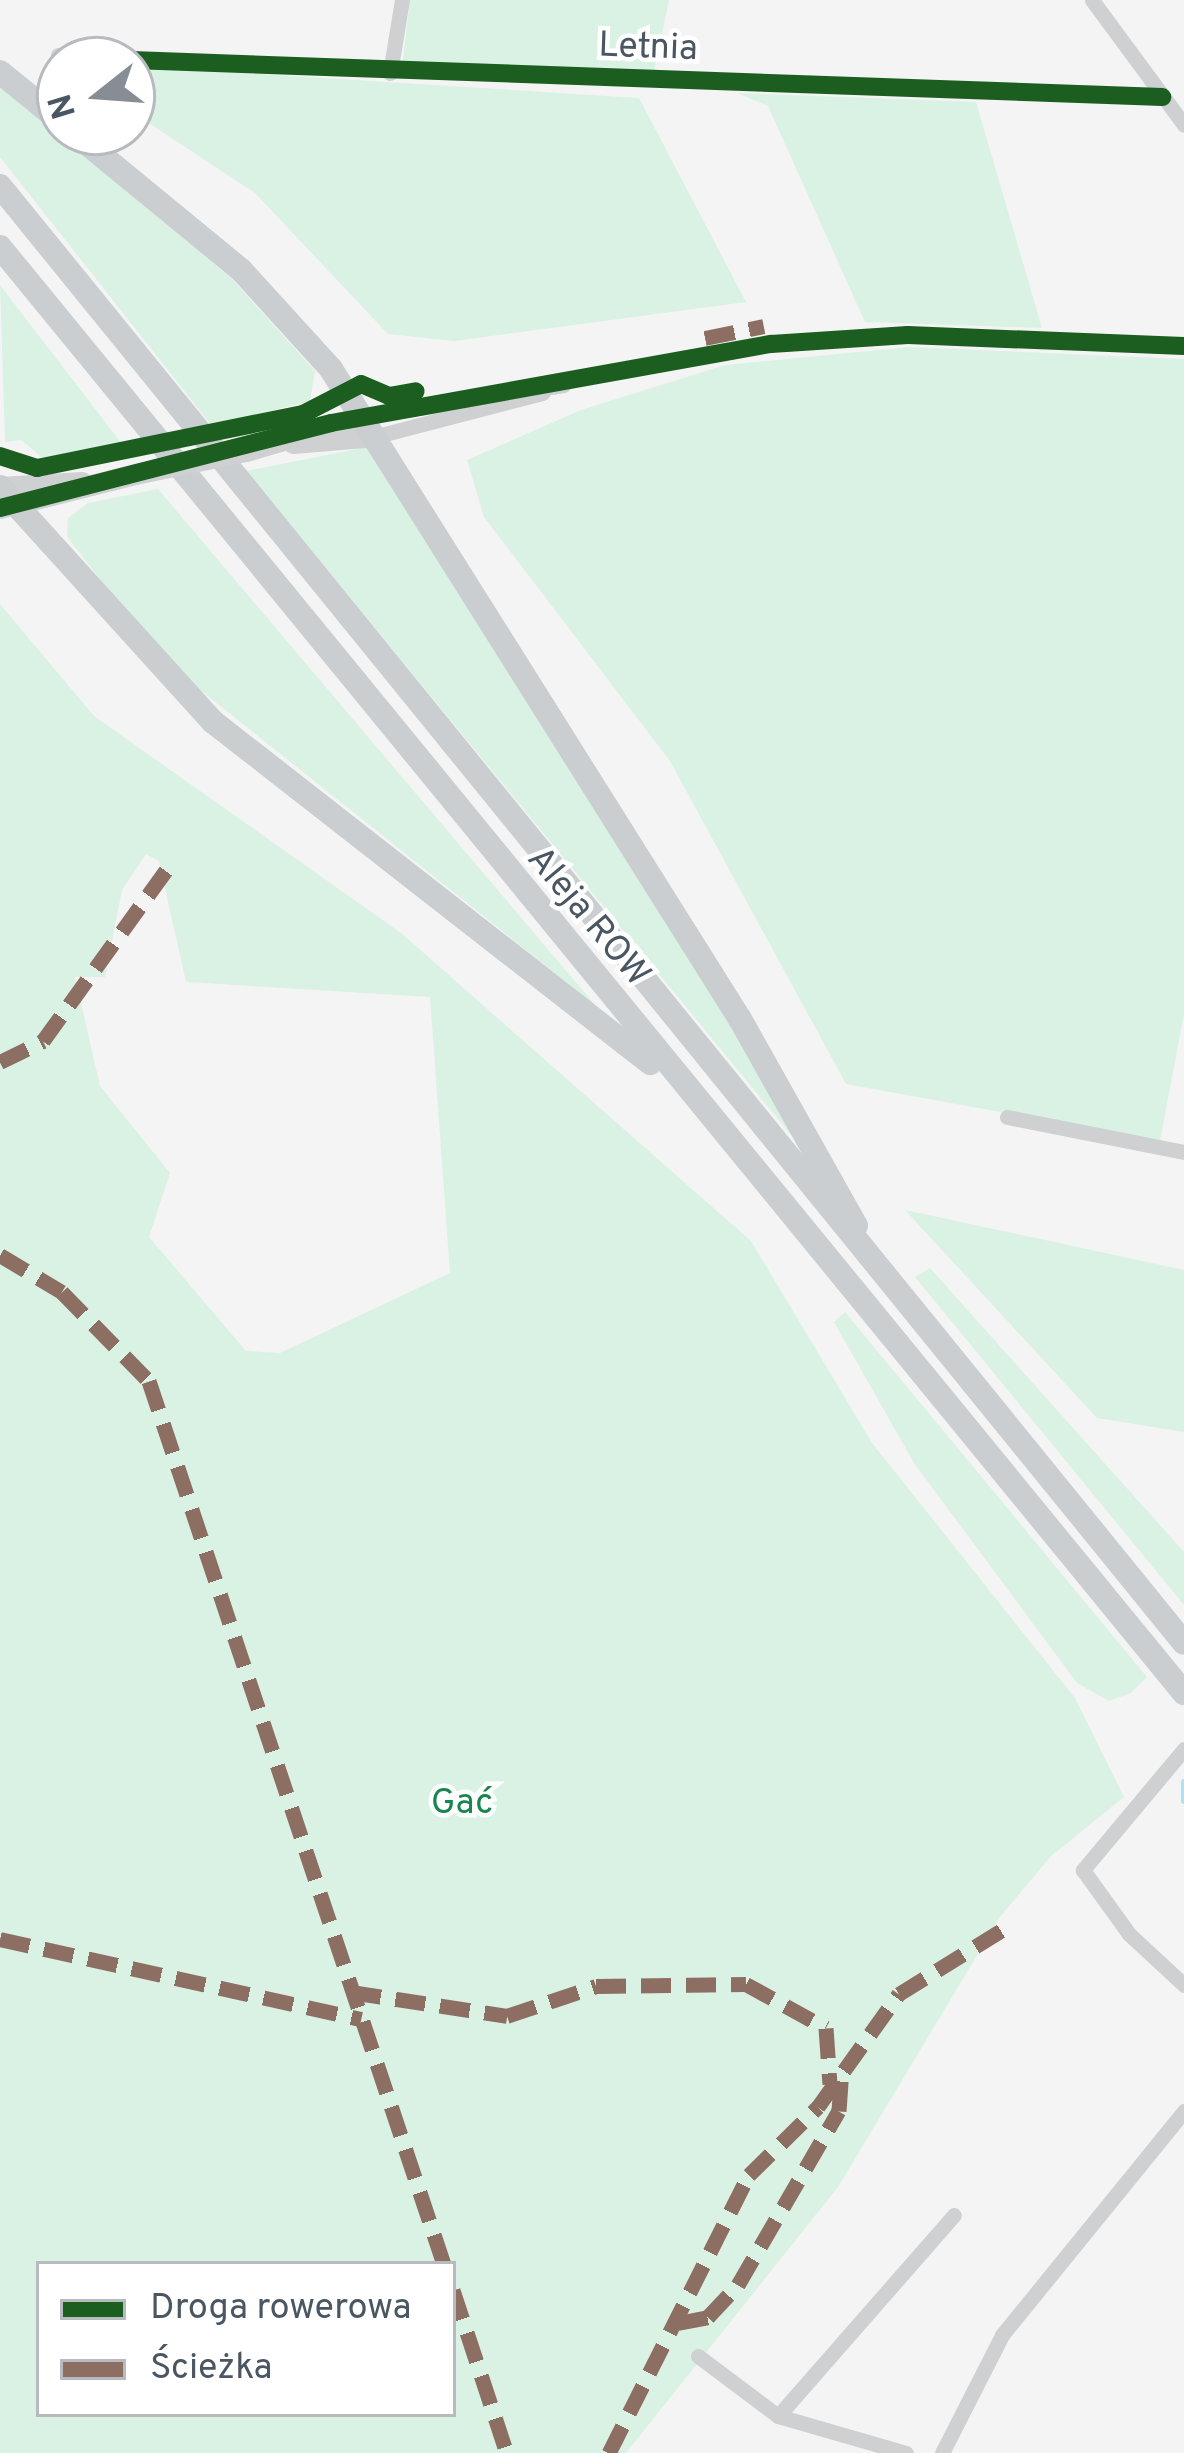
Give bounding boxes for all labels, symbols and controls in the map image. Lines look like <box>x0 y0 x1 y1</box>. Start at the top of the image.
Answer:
street label: Letnia <box>597 26 699 72</box>
north arrow <box>36 36 156 156</box>
text: N <box>41 88 88 123</box>
street label: Aleja ROW <box>516 839 658 997</box>
park label: Gać <box>431 1783 493 1827</box>
legend <box>36 2261 456 2417</box>
text: Droga rowerowa <box>150 2286 411 2332</box>
text: Ścieżka <box>150 2346 272 2392</box>

